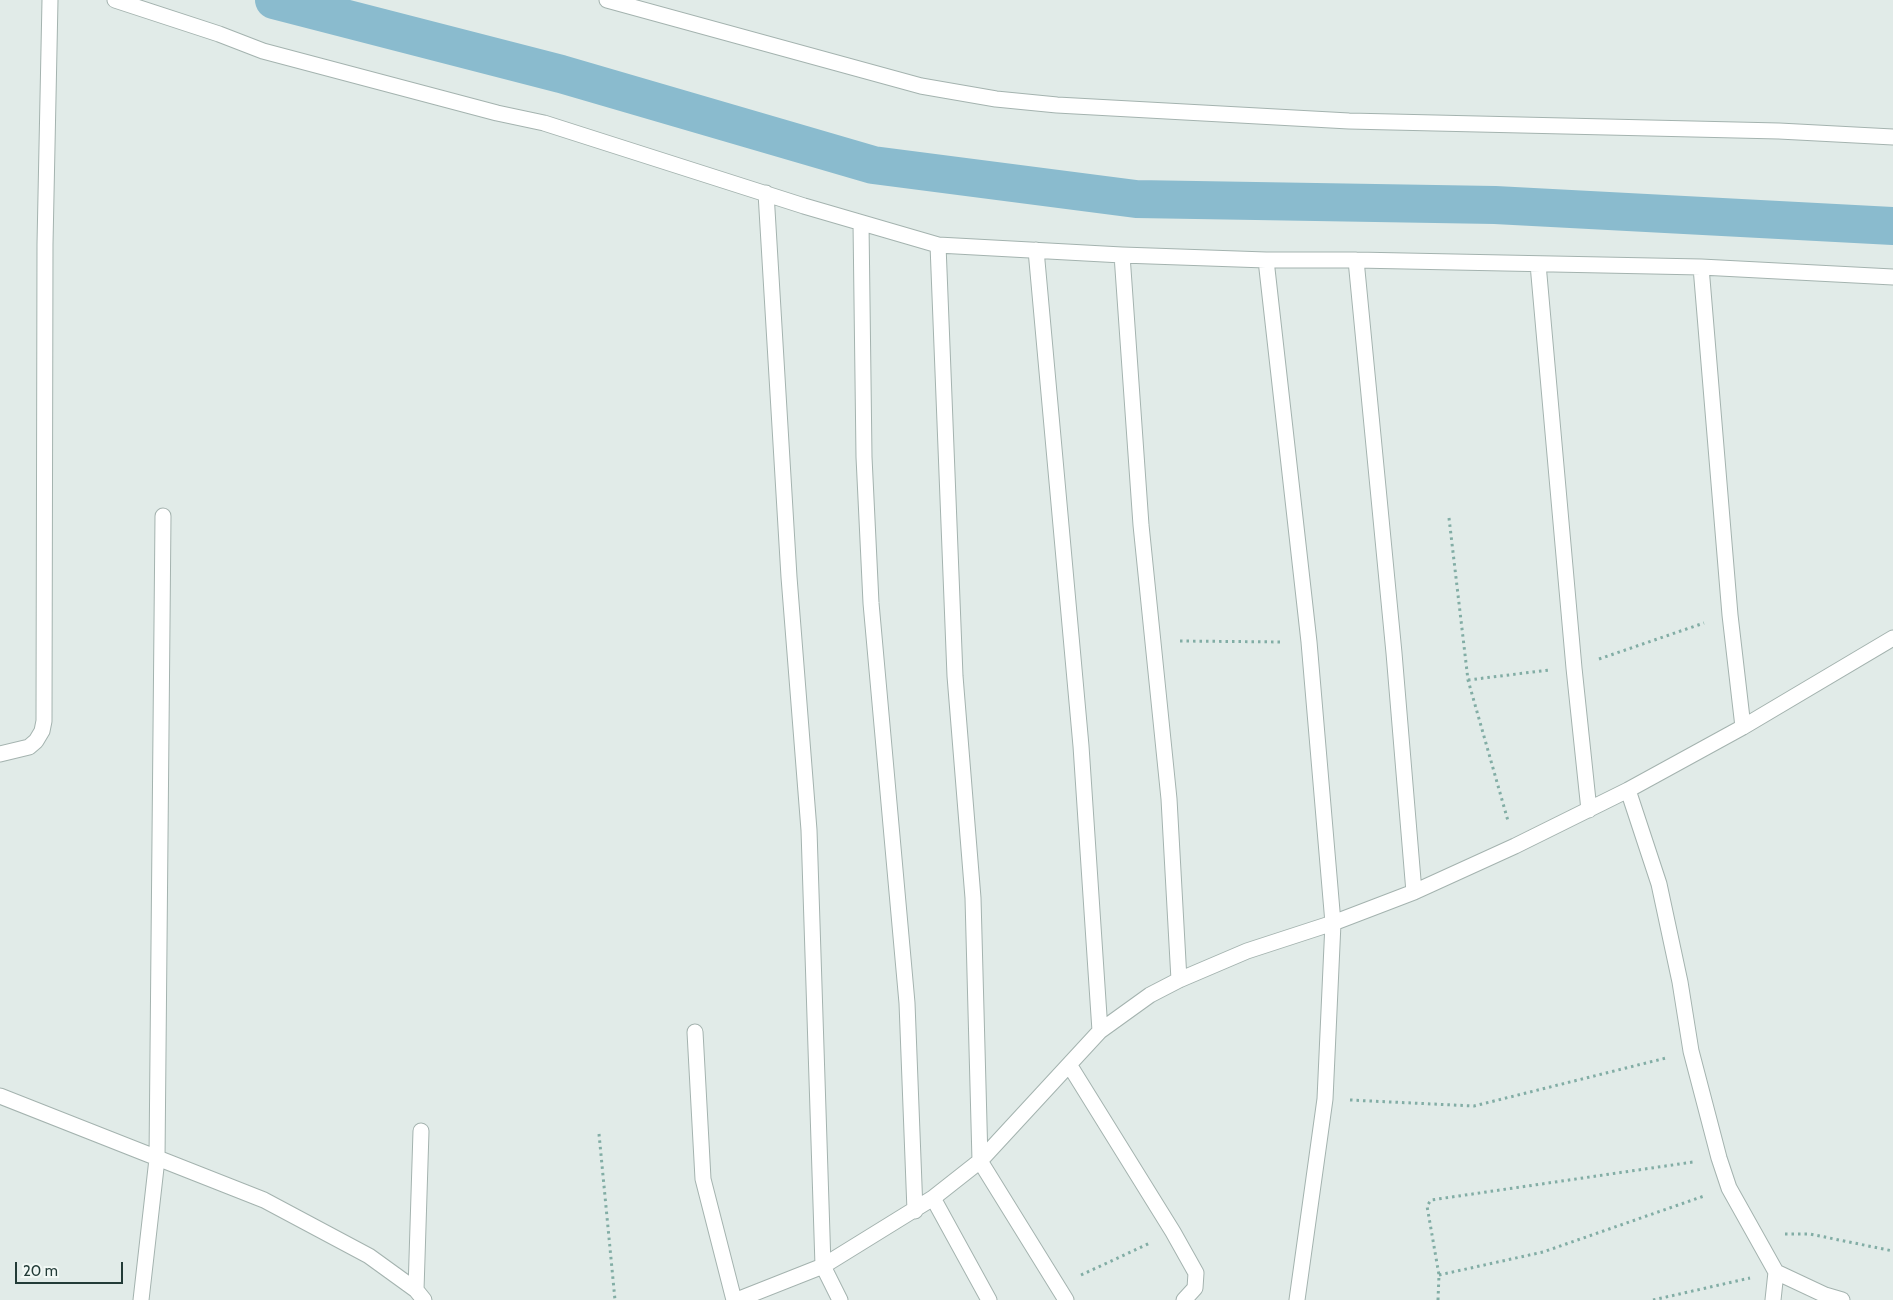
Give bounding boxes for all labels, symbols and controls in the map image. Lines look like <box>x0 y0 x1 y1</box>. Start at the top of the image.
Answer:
scale bar <box>18 1252 125 1284</box>
text: 20 m <box>23 1262 58 1280</box>

